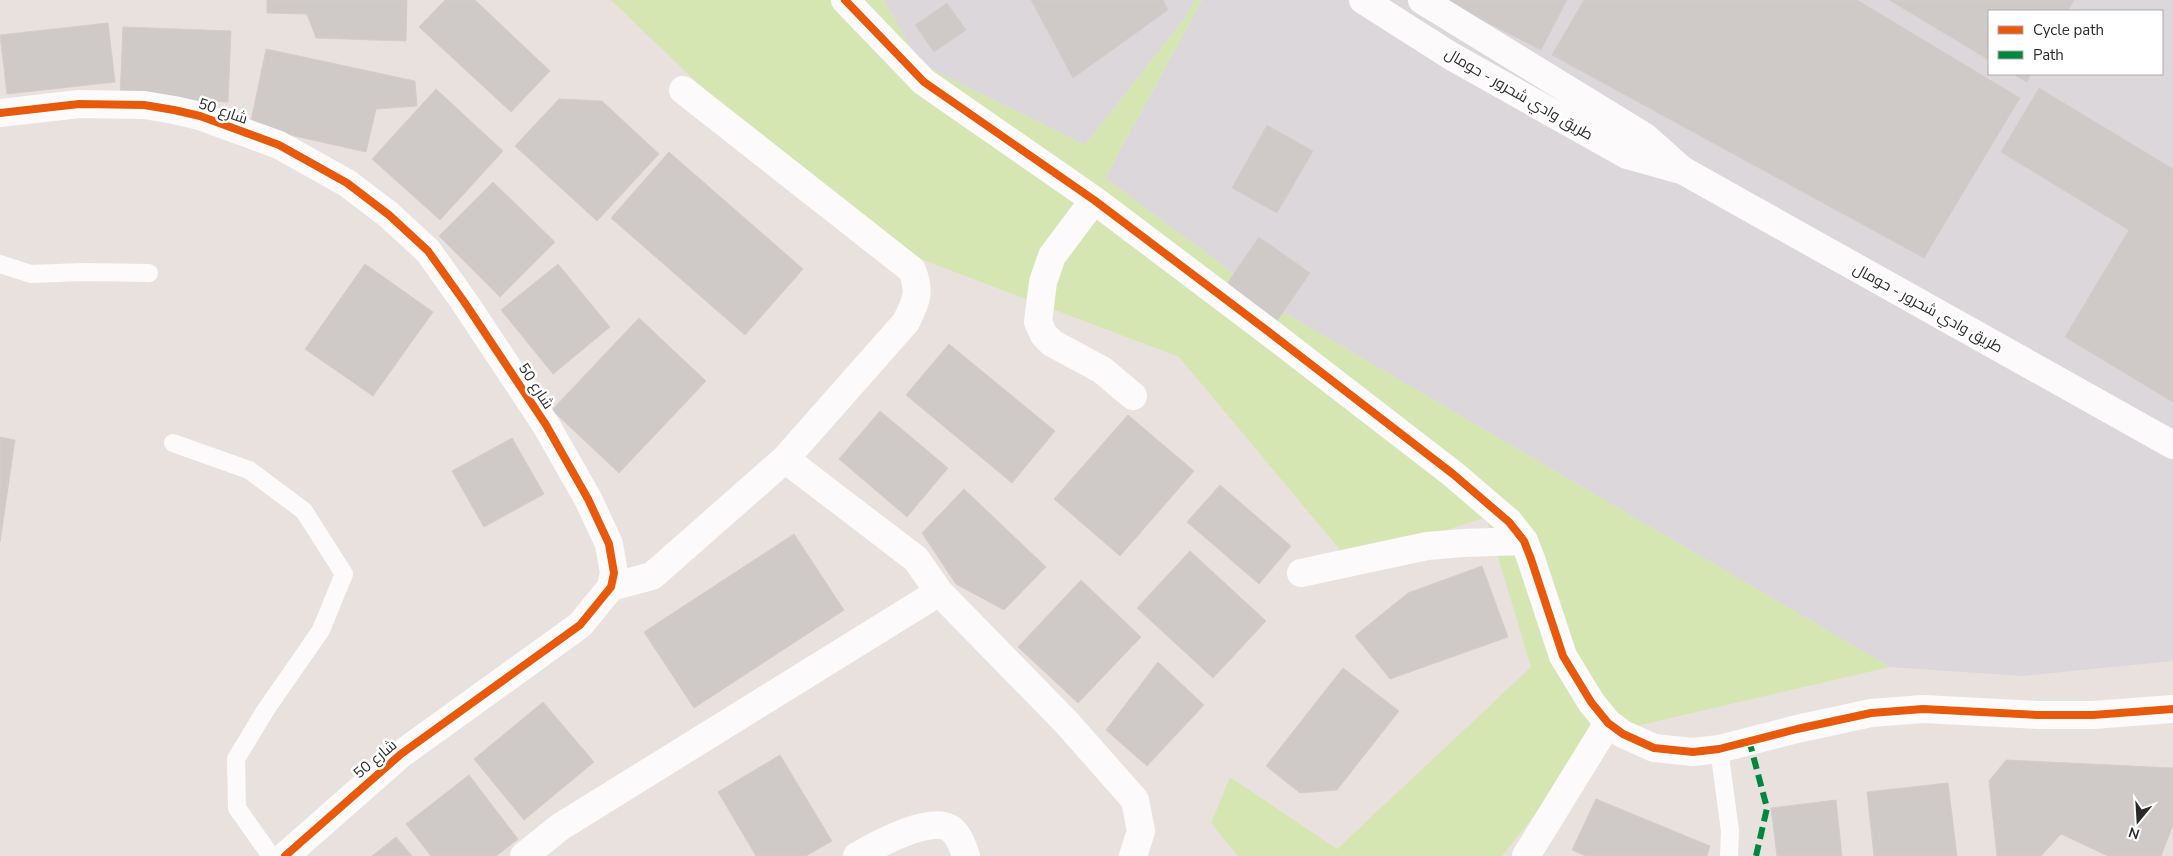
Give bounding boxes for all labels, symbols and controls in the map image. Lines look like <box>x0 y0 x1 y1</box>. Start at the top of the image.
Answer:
legend <box>1988 10 2163 75</box>
text: Cycle path <box>2033 20 2104 40</box>
street label: طريق وادي شحرور - حومال <box>1440 43 1597 146</box>
text: Path <box>2033 45 2064 65</box>
street label: شارع 50 <box>195 93 250 130</box>
street label: طريق وادي شحرور - حومال <box>1849 259 2006 359</box>
street label: شارع 50 <box>513 359 558 413</box>
street label: شارع 50 <box>349 735 402 784</box>
north arrow <box>2113 796 2163 846</box>
text: N <box>2126 822 2142 844</box>

